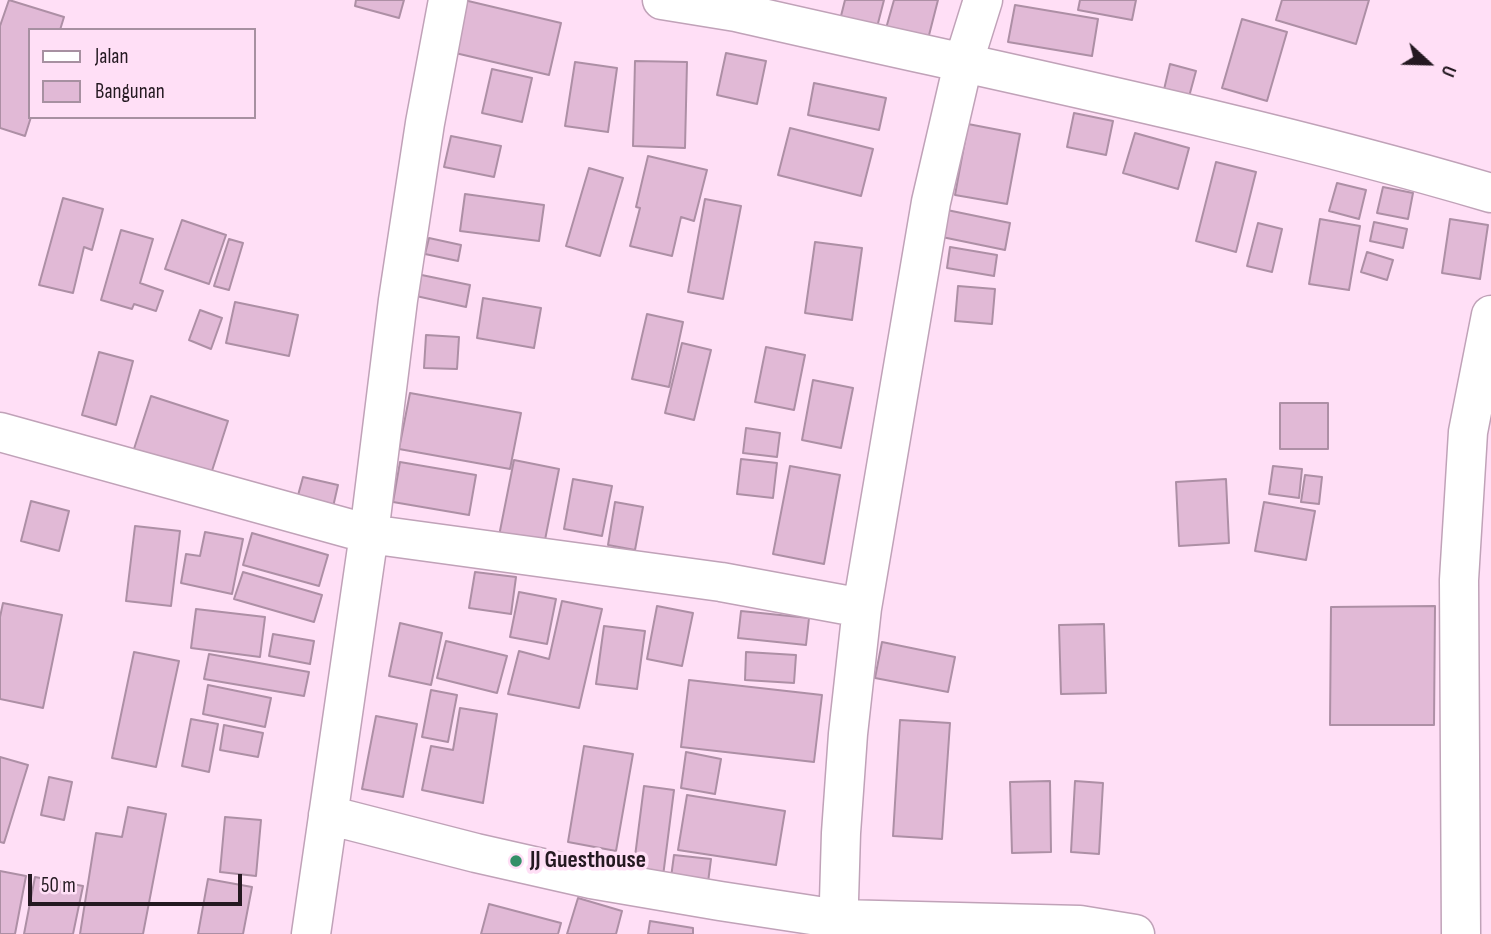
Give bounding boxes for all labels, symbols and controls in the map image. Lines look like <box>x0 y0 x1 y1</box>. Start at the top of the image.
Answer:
legend <box>28 28 256 119</box>
north arrow <box>1393 28 1463 98</box>
text: Jalan <box>95 44 128 69</box>
text: U <box>1435 62 1460 80</box>
text: Bangunan <box>95 79 165 104</box>
place label: JJ Guesthouse <box>530 847 646 875</box>
marker: JJ Guesthouse <box>508 853 524 869</box>
scale bar <box>32 860 245 904</box>
text: 50 m <box>41 873 76 898</box>

